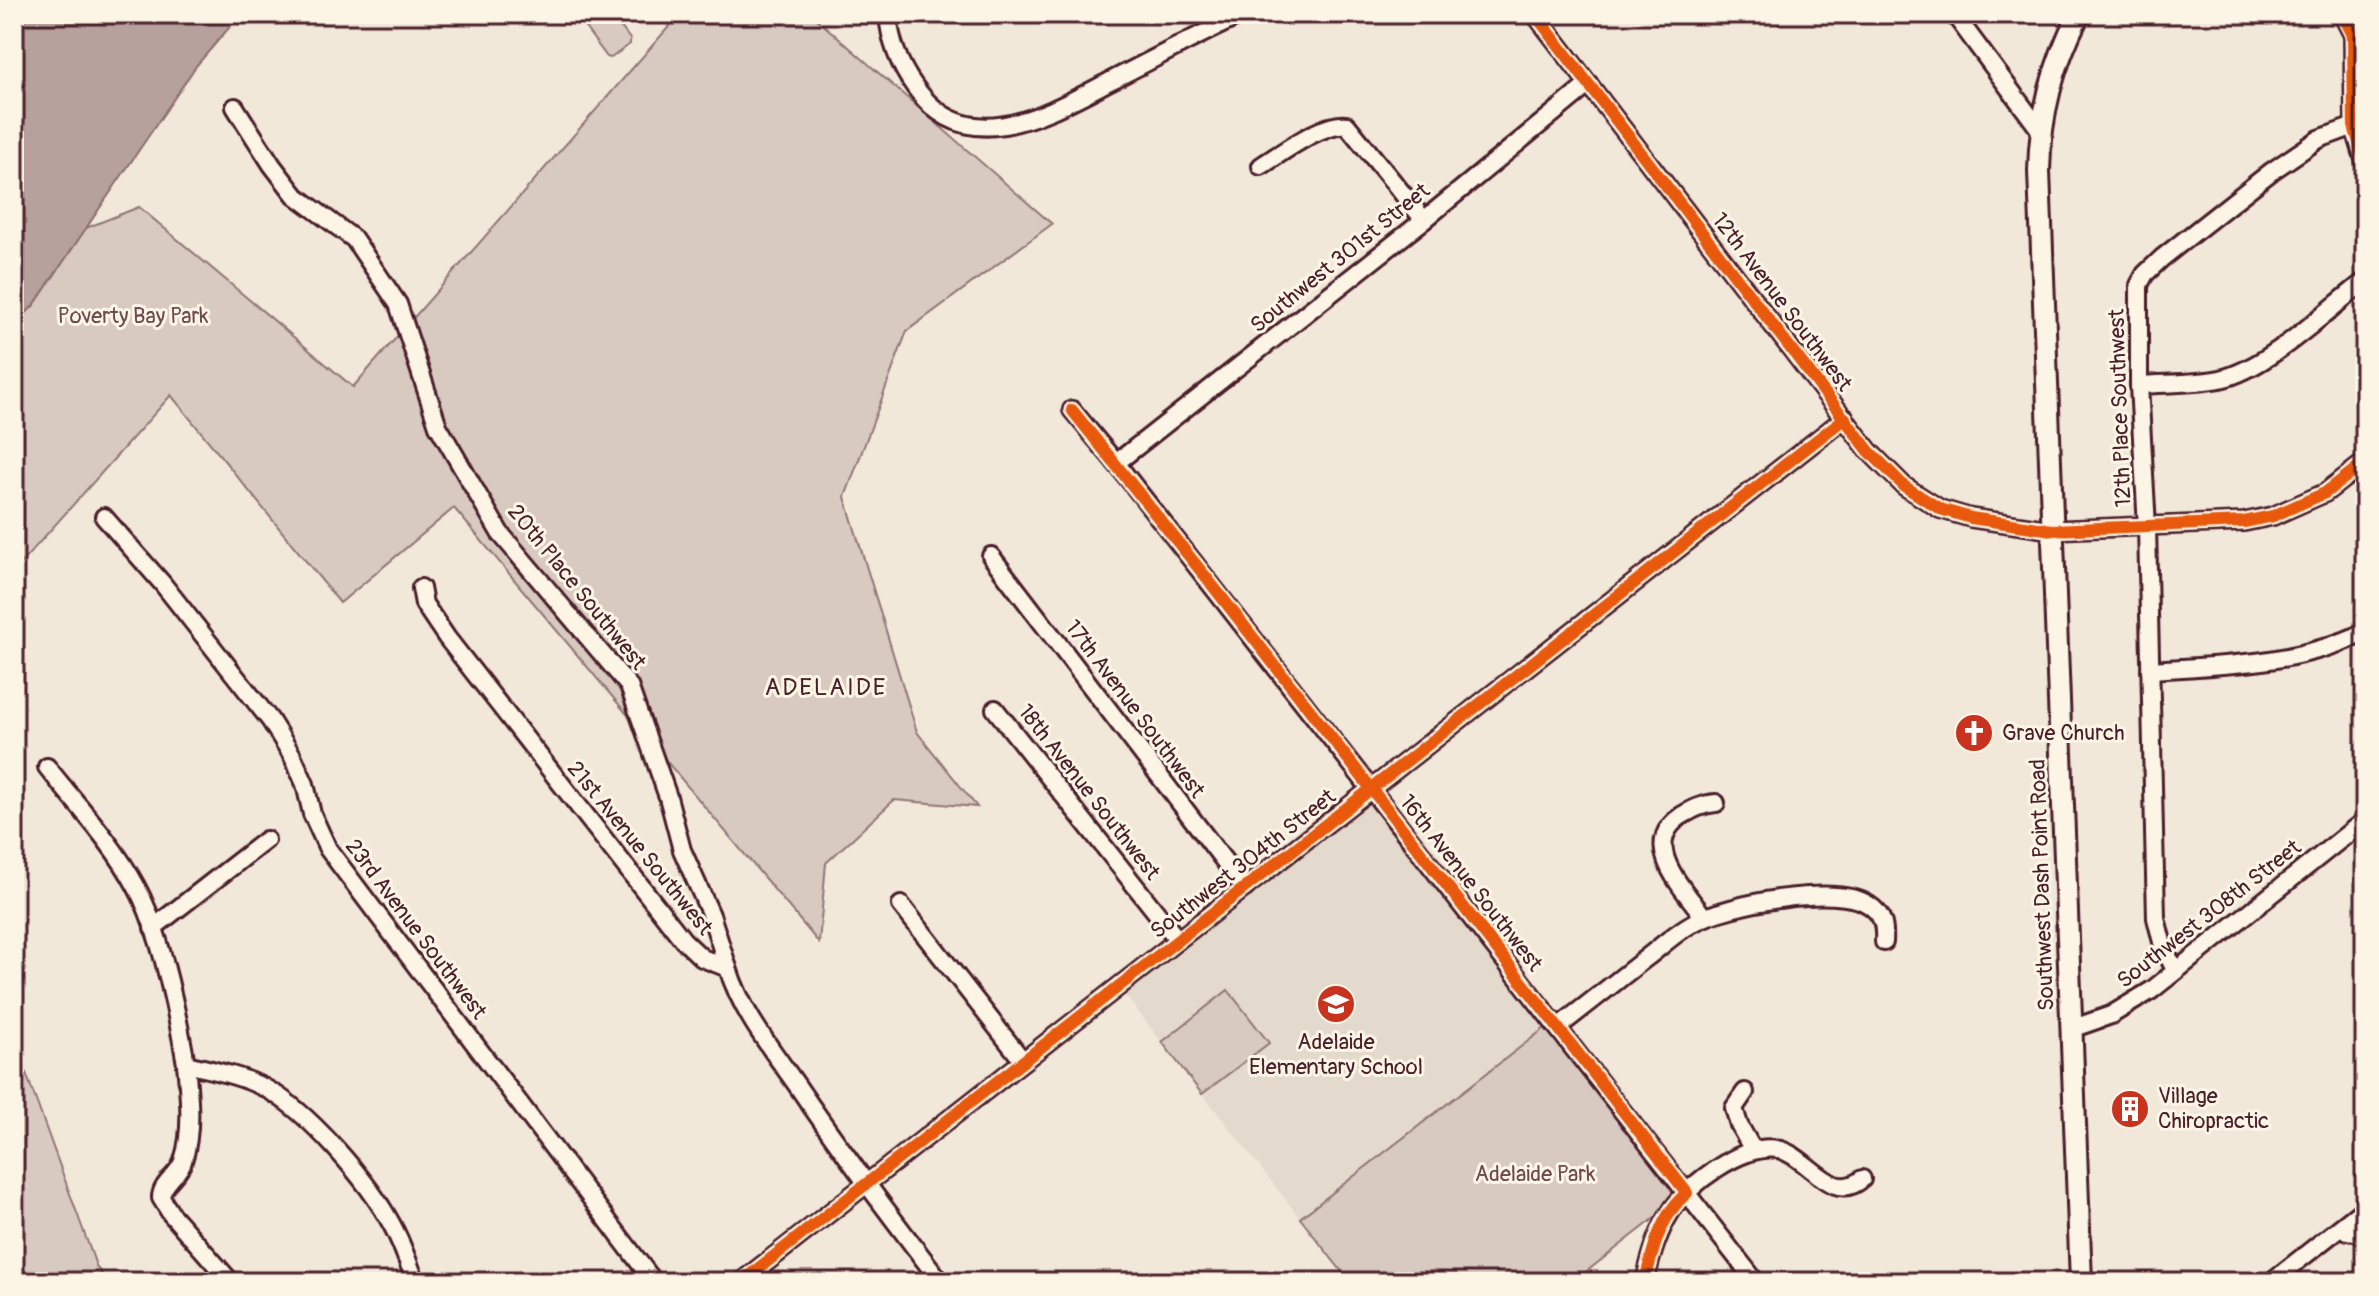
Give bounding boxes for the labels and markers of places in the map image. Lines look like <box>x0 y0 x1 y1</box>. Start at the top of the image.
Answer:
church icon: Grave Church <box>1953 712 1995 754</box>
place label: Grave Church <box>2002 719 2125 747</box>
school or university icon: Adelaide Elementary School <box>1315 983 1357 1025</box>
place label: Adelaide Elementary School <box>1249 1028 1423 1081</box>
place label: Village Chiropractic <box>2158 1082 2269 1135</box>
building icon: Village Chiropractic <box>2109 1088 2151 1130</box>

